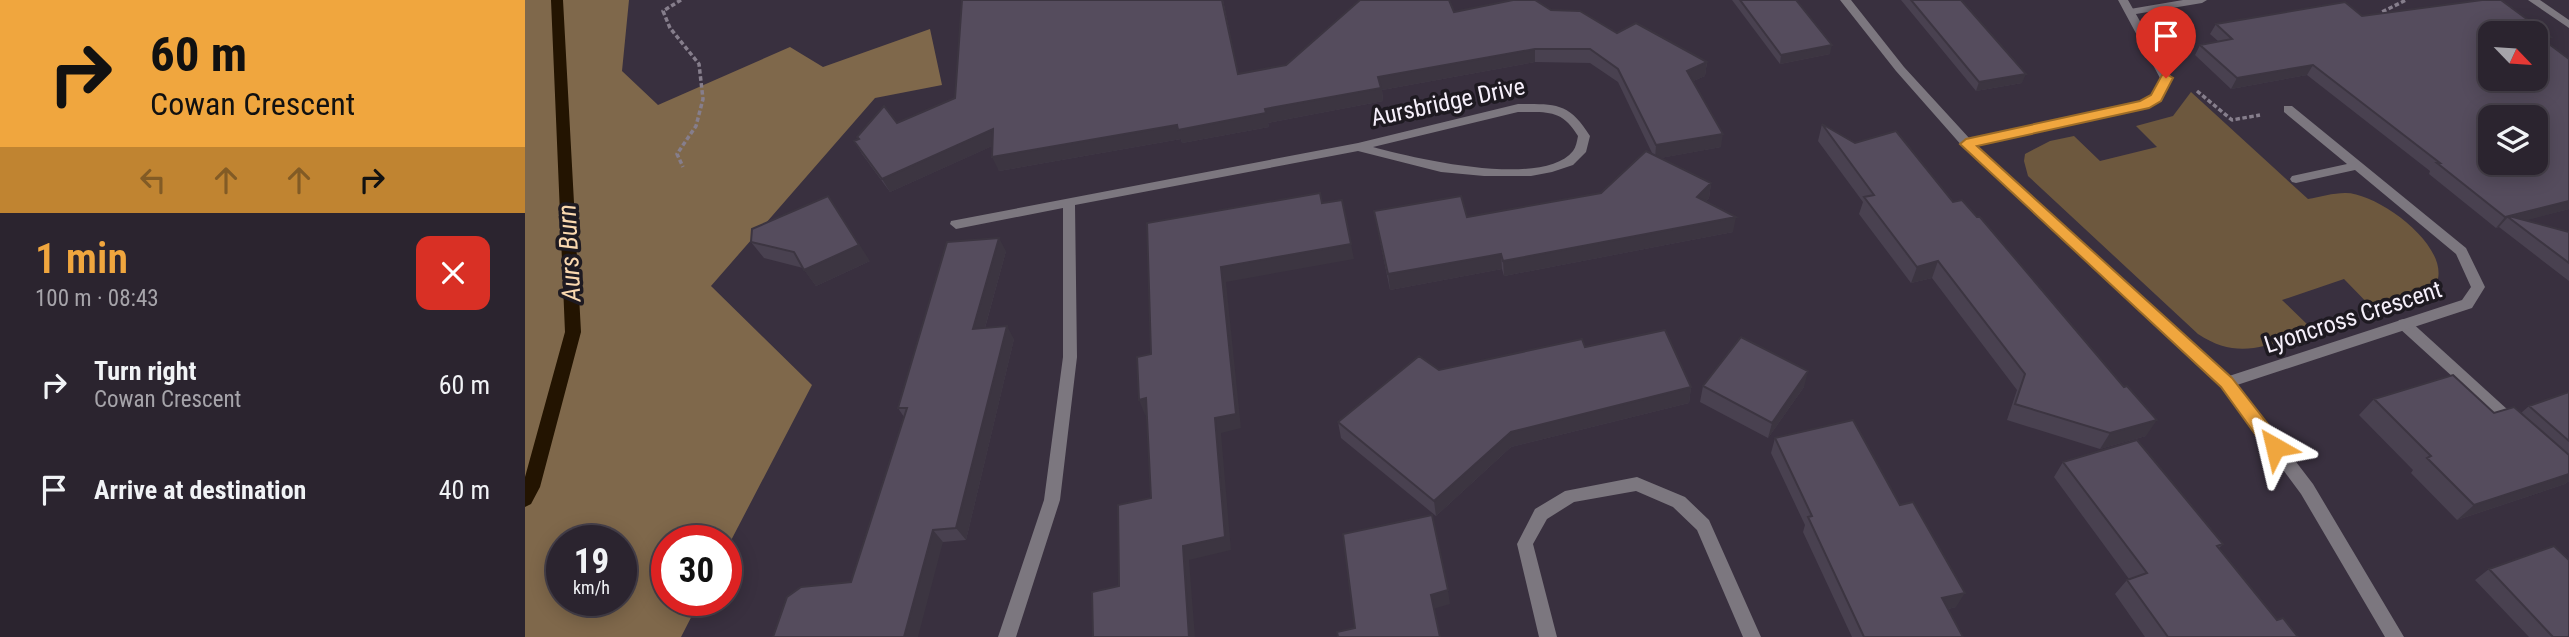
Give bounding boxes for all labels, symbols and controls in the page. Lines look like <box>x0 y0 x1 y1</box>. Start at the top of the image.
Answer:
pin <box>2136 6 2196 78</box>
icon: arrive <box>2147 17 2185 55</box>
north arrow <box>2478 21 2548 91</box>
map controls <box>2478 21 2548 175</box>
text: 60 m <box>150 26 247 83</box>
icon: right <box>35 28 126 119</box>
street label: Aursbridge Drive <box>1368 72 1528 132</box>
text: Cowan Crescent <box>150 85 355 123</box>
button: layers <box>2478 105 2548 175</box>
icon: left <box>134 161 172 199</box>
icon: ahead <box>207 161 245 199</box>
icon: ahead <box>280 161 318 199</box>
icon: right <box>353 161 391 199</box>
water label: Aurs Burn <box>551 204 587 303</box>
text: 1 min <box>35 234 128 283</box>
button: close <box>416 236 490 310</box>
street label: Lyoncross Crescent <box>2261 275 2445 359</box>
text: 100 m · 08:43 <box>35 285 159 312</box>
text: Turn right <box>94 356 196 386</box>
icon: right <box>35 366 73 404</box>
text: 60 m <box>439 370 490 400</box>
text: Cowan Crescent <box>94 386 241 413</box>
position arrow <box>2238 410 2312 484</box>
icon: arrive <box>35 471 73 509</box>
text: Arrive at destination <box>94 475 306 505</box>
text: 40 m <box>439 475 490 505</box>
speed limit sign: 30 <box>651 525 742 616</box>
text: 19 <box>574 541 609 582</box>
text: km/h <box>573 577 610 598</box>

